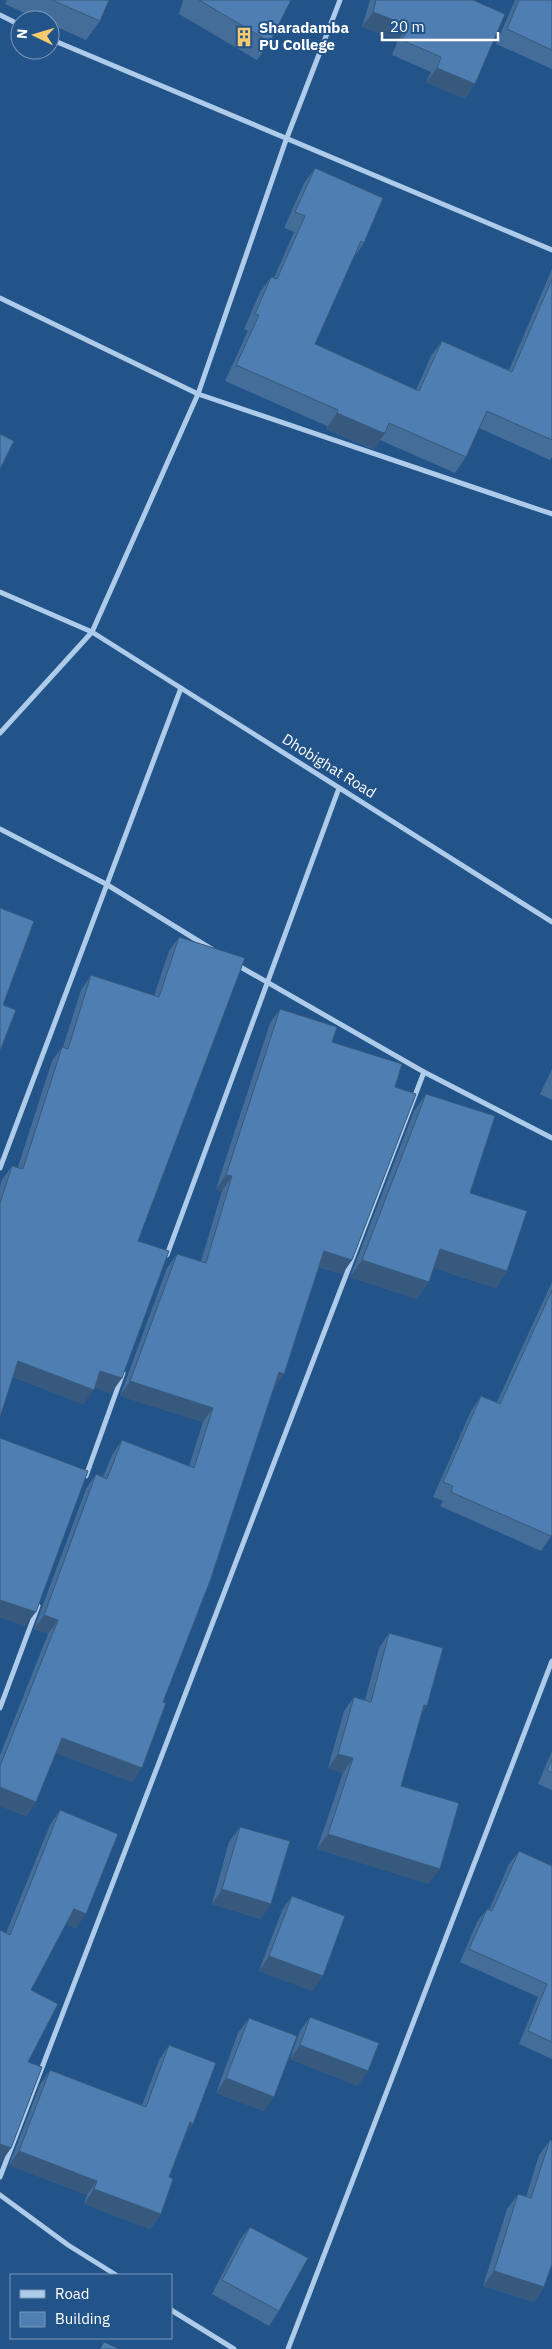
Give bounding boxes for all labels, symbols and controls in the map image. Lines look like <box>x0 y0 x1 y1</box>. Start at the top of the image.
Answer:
north arrow <box>10 10 60 60</box>
scale bar <box>382 10 498 42</box>
text: 20 m <box>390 17 425 36</box>
place label: Sharadamba PU College <box>259 18 349 54</box>
building icon: Sharadamba PU College <box>233 26 255 48</box>
text: N <box>13 28 31 40</box>
street label: Dhobighat Road <box>279 729 380 802</box>
legend <box>10 2274 172 2339</box>
text: Road <box>55 2284 90 2303</box>
text: Building <box>55 2309 110 2328</box>

